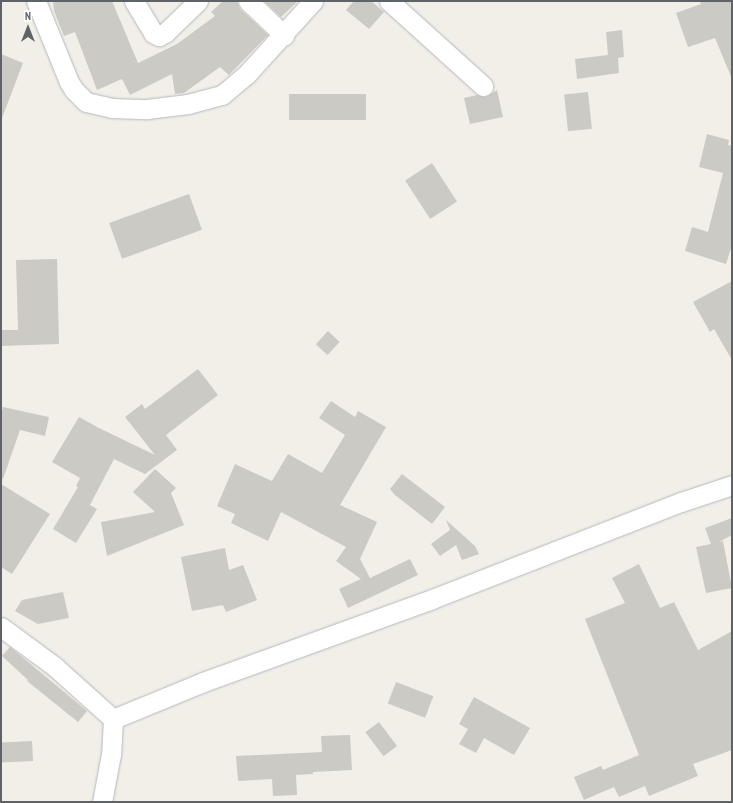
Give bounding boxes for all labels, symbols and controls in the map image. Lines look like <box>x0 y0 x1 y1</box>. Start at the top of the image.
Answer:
north arrow <box>8 8 48 48</box>
text: N <box>25 9 31 23</box>

